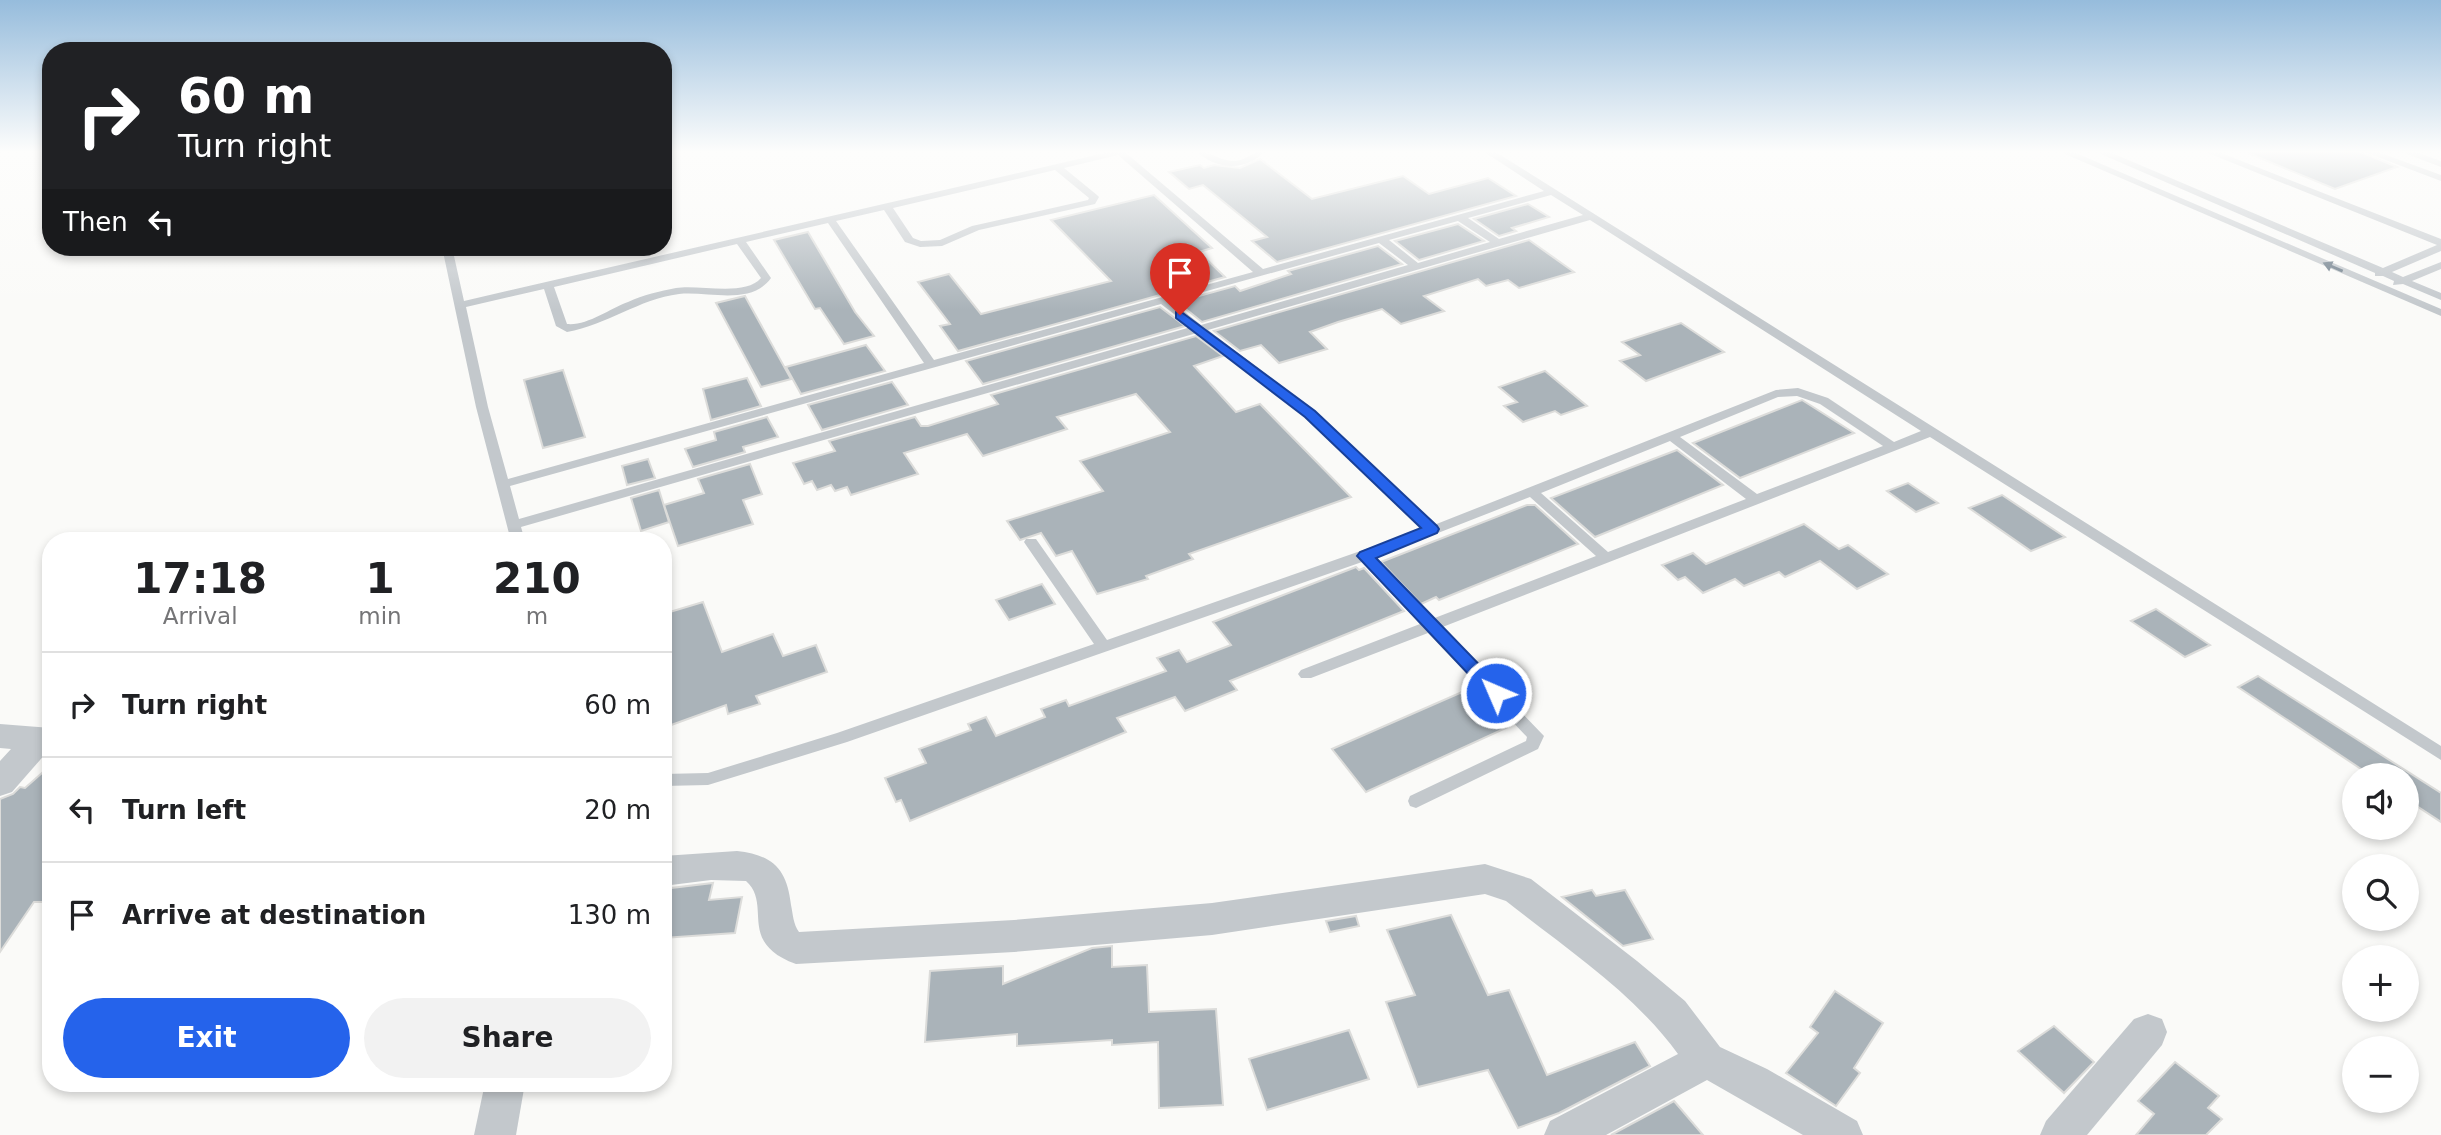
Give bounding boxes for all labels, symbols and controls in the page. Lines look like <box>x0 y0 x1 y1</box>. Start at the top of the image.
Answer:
text: 60 m <box>178 68 314 125</box>
icon: right <box>63 70 154 161</box>
text: Turn right <box>178 127 331 165</box>
icon: left <box>142 203 180 241</box>
text: Then <box>63 207 128 237</box>
pin <box>1150 243 1210 315</box>
icon: arrive <box>1161 254 1199 292</box>
one-way arrow <box>2323 261 2343 273</box>
text: 17:18 <box>133 554 267 603</box>
text: 1 <box>365 554 395 603</box>
text: 210 <box>493 554 581 603</box>
text: Arrival <box>163 603 238 629</box>
text: min <box>358 603 402 629</box>
text: m <box>526 603 548 629</box>
position arrow <box>1459 656 1533 730</box>
icon: right <box>63 686 101 724</box>
text: Turn right <box>122 690 267 720</box>
text: 60 m <box>584 690 651 720</box>
map controls <box>2342 763 2419 1113</box>
button: sound <box>2342 763 2419 840</box>
icon: left <box>63 791 101 829</box>
text: Turn left <box>122 795 246 825</box>
text: 20 m <box>584 795 651 825</box>
button: search <box>2342 854 2419 931</box>
icon: arrive <box>63 896 101 934</box>
text: Arrive at destination <box>122 900 426 930</box>
text: 130 m <box>568 900 651 930</box>
button: + <box>2342 945 2419 1022</box>
button: Exit <box>63 998 350 1078</box>
button: Share <box>364 998 651 1078</box>
button: − <box>2342 1036 2419 1113</box>

